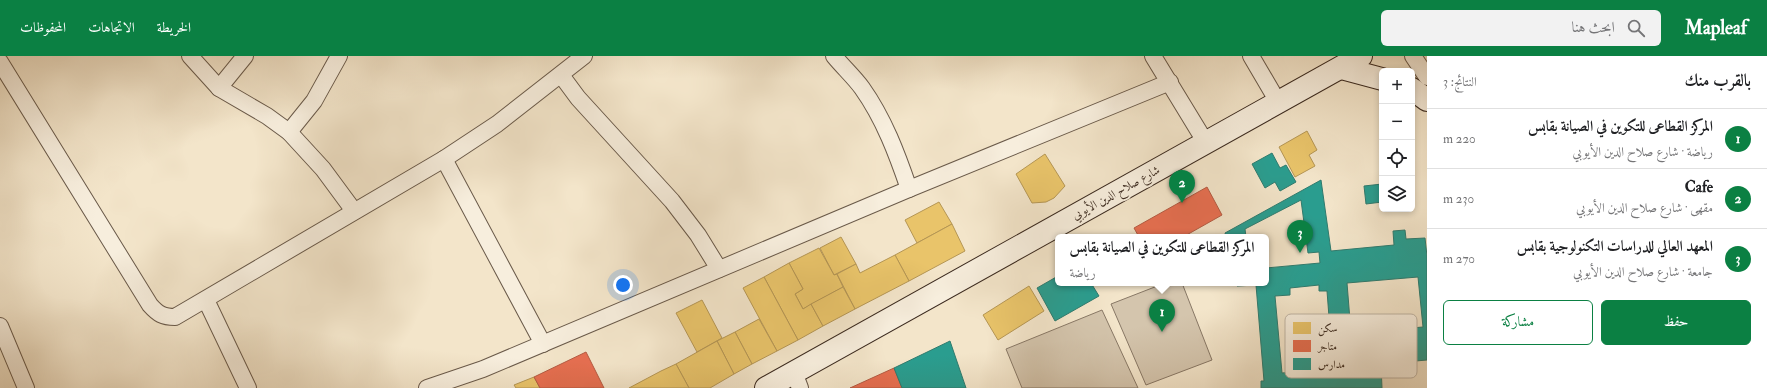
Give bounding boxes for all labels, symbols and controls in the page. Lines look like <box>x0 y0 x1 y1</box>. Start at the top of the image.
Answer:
search box <box>1381 10 1661 46</box>
text: Mapleaf <box>1685 16 1747 40</box>
icon: search <box>1625 17 1647 39</box>
text: ابحث هنا <box>1572 18 1615 37</box>
text: المحفوظات <box>20 19 66 36</box>
text: الاتجاهات <box>88 19 135 36</box>
text: الخريطة <box>157 19 191 36</box>
map controls <box>1379 68 1415 212</box>
button: + <box>1379 68 1415 104</box>
text: بالقرب منك <box>1685 70 1751 91</box>
text: النتائج: 3 <box>1443 74 1477 90</box>
button: − <box>1379 104 1415 140</box>
text: المركز القطاعى للتكوين في الصيانة بقابس <box>1528 117 1713 136</box>
text: 220 m <box>1443 131 1476 147</box>
text: 1 <box>1736 131 1740 147</box>
button: locate <box>1379 140 1415 176</box>
text: رياضة · شارع صلاح الدين الأيوبي <box>1572 144 1713 160</box>
street label: شارع صلاح الدين الأيوبي <box>1068 161 1164 226</box>
pin: 2 <box>1169 170 1195 203</box>
button: layers <box>1379 176 1415 212</box>
text: Cafe <box>1685 178 1713 197</box>
text: 230 m <box>1443 191 1474 207</box>
text: 2 <box>1735 191 1741 207</box>
text: مقهى · شارع صلاح الدين الأيوبي <box>1576 200 1713 216</box>
pin: 3 <box>1287 220 1313 253</box>
popup <box>1055 234 1269 286</box>
text: المعهد العالي للدراسات التكنولوجية بقابس <box>1517 237 1713 256</box>
text: المركز القطاعى للتكوين في الصيانة بقابس <box>1069 238 1255 257</box>
text: 270 m <box>1443 251 1475 267</box>
text: 3 <box>1736 251 1741 267</box>
text: جامعة · شارع صلاح الدين الأيوبي <box>1573 264 1713 280</box>
text: رياضة <box>1069 265 1096 281</box>
your location <box>613 275 633 295</box>
pin: 1 <box>1149 299 1175 332</box>
button: مشاركة <box>1443 300 1593 345</box>
button: حفظ <box>1601 300 1751 345</box>
legend <box>1285 314 1417 378</box>
text: سكن <box>1318 322 1337 337</box>
text: متاجر <box>1317 340 1337 353</box>
text: مدارس <box>1318 358 1345 371</box>

